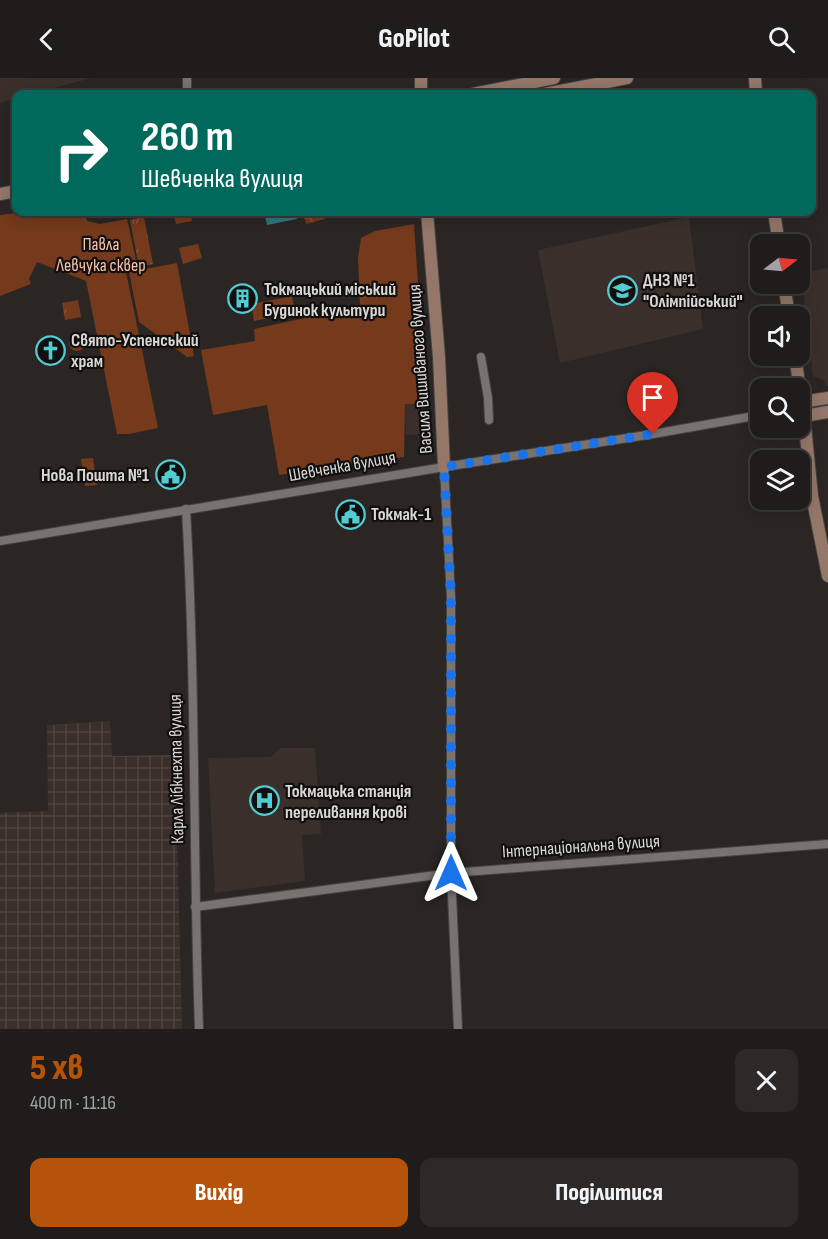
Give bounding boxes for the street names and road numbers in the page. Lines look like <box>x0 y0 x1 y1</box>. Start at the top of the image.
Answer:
street label: Василя Вишиваного вулиця <box>404 284 437 454</box>
street label: Шевченка вулиця <box>287 447 397 486</box>
street label: Карла Лібкнехта вулиця <box>165 694 188 844</box>
street label: Інтернаціональна вулиця <box>501 831 661 862</box>

